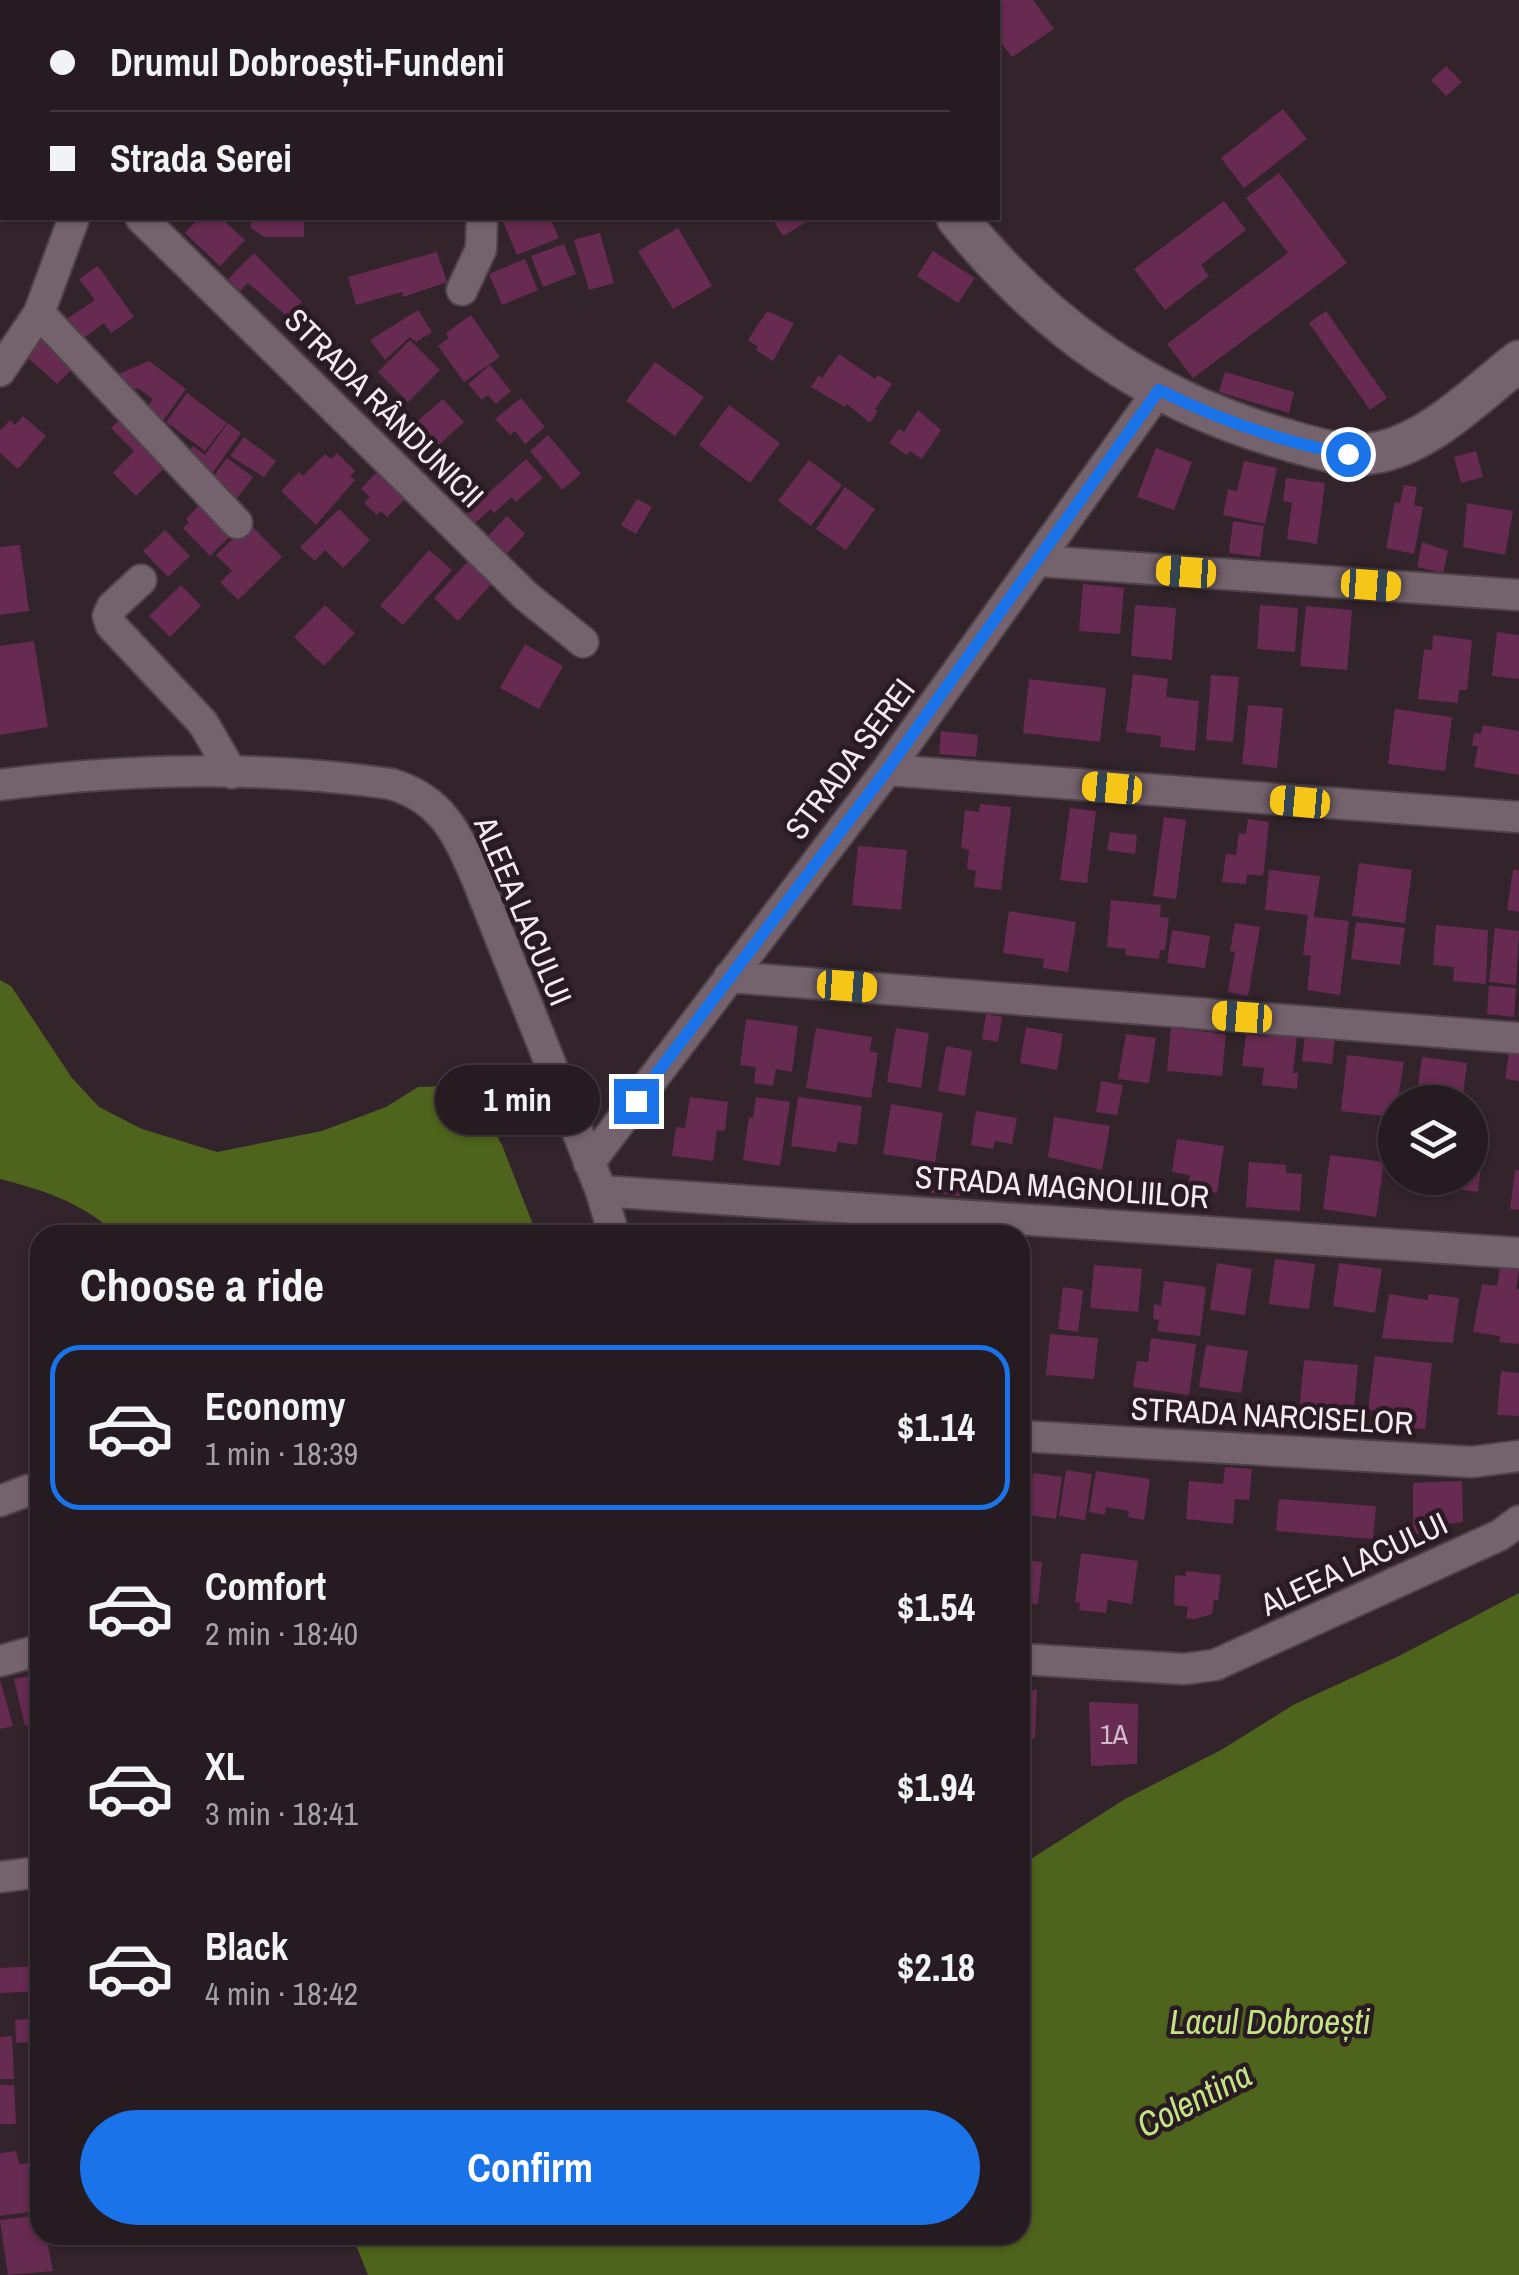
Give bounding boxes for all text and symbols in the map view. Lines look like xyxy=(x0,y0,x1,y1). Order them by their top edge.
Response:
text: Drumul Dobroești-Fundeni xyxy=(110,37,505,88)
text: Strada Serei xyxy=(110,133,292,184)
street label: STRADA RÂNDUNICII xyxy=(275,299,493,517)
route start xyxy=(1326,432,1371,477)
car xyxy=(1155,555,1217,589)
car xyxy=(1340,568,1402,602)
street label: STRADA SEREI xyxy=(775,669,924,848)
car xyxy=(1081,770,1143,806)
car xyxy=(1269,784,1331,820)
street label: ALEEA LACULUI xyxy=(464,809,583,1012)
car xyxy=(816,969,878,1003)
car xyxy=(1211,1000,1273,1034)
callout: 1 min xyxy=(436,1066,601,1136)
text: 1 min xyxy=(483,1078,552,1121)
route end xyxy=(614,1079,659,1124)
map controls xyxy=(1378,1085,1488,1195)
button: layers xyxy=(1378,1085,1488,1195)
street label: STRADA MAGNOLIILOR xyxy=(914,1155,1211,1218)
text: Choose a ride xyxy=(80,1254,324,1315)
text: Economy xyxy=(205,1381,345,1432)
icon: car xyxy=(85,1383,175,1473)
street label: STRADA NARCISELOR xyxy=(1130,1387,1414,1444)
text: $1.14 xyxy=(897,1402,975,1453)
text: 1 min · 18:39 xyxy=(205,1432,358,1475)
street label: ALEEA LACULUI xyxy=(1253,1502,1454,1626)
text: Comfort xyxy=(205,1561,326,1612)
icon: car xyxy=(85,1563,175,1653)
text: $1.54 xyxy=(897,1582,975,1633)
text: 2 min · 18:40 xyxy=(205,1612,358,1655)
house number: 1A xyxy=(1100,1715,1129,1753)
text: XL xyxy=(205,1741,245,1792)
icon: car xyxy=(85,1743,175,1833)
text: $1.94 xyxy=(897,1762,975,1813)
text: 3 min · 18:41 xyxy=(205,1792,358,1835)
text: Black xyxy=(205,1921,288,1972)
icon: car xyxy=(85,1923,175,2013)
text: $2.18 xyxy=(897,1942,975,1993)
text: 4 min · 18:42 xyxy=(205,1972,358,2015)
water label: Lacul Dobroești xyxy=(1169,1998,1371,2045)
water label: Colentina xyxy=(1128,2051,1259,2148)
button: Confirm xyxy=(80,2110,980,2225)

